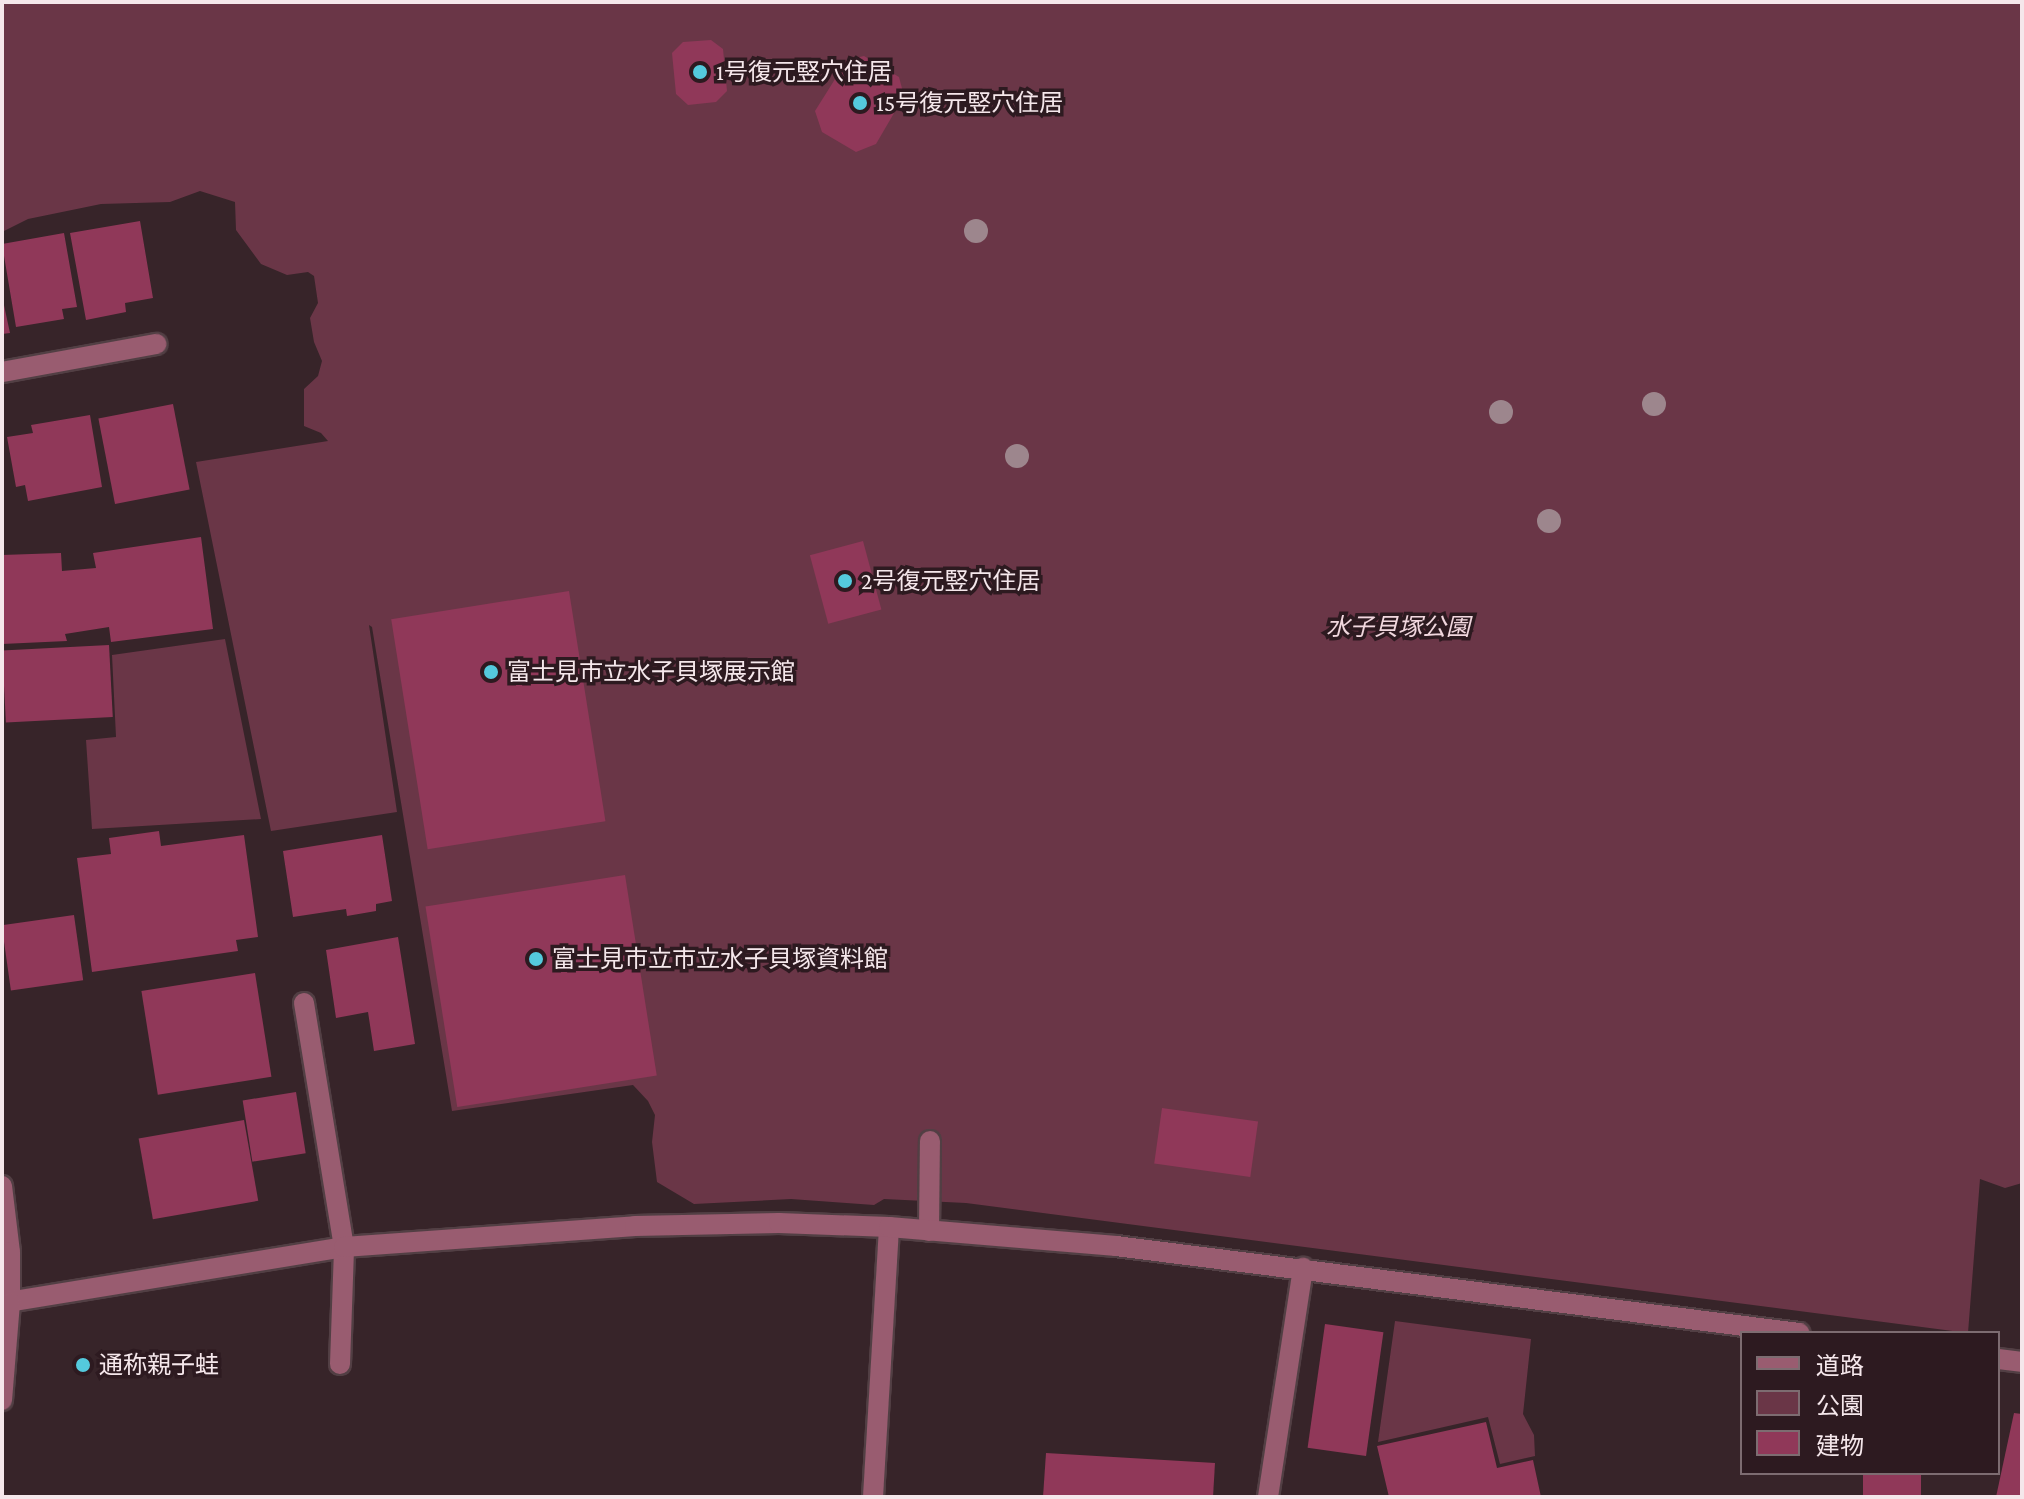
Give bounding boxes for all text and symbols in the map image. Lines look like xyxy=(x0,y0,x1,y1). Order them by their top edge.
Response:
place label: 1号復元竪穴住居 xyxy=(716,58,892,86)
marker: 1号復元竪穴住居 xyxy=(691,63,709,81)
place label: 15号復元竪穴住居 xyxy=(876,89,1063,117)
marker: 15号復元竪穴住居 xyxy=(851,94,869,112)
place label: 2号復元竪穴住居 xyxy=(861,567,1040,595)
marker: 2号復元竪穴住居 xyxy=(836,572,854,590)
park label: 水子貝塚公園 xyxy=(1326,613,1470,641)
place label: 富士見市立水子貝塚展示館 xyxy=(507,658,795,686)
marker: 富士見市立水子貝塚展示館 xyxy=(482,663,500,681)
place label: 富士見市立市立水子貝塚資料館 xyxy=(552,945,888,973)
marker: 富士見市立市立水子貝塚資料館 xyxy=(527,950,545,968)
legend xyxy=(1740,1331,2000,1475)
place label: 通称親子蛙 xyxy=(99,1351,219,1379)
text: 道路 xyxy=(1816,1352,1864,1379)
marker: 通称親子蛙 xyxy=(74,1356,92,1374)
text: 公園 xyxy=(1816,1392,1864,1419)
text: 建物 xyxy=(1816,1432,1864,1459)

